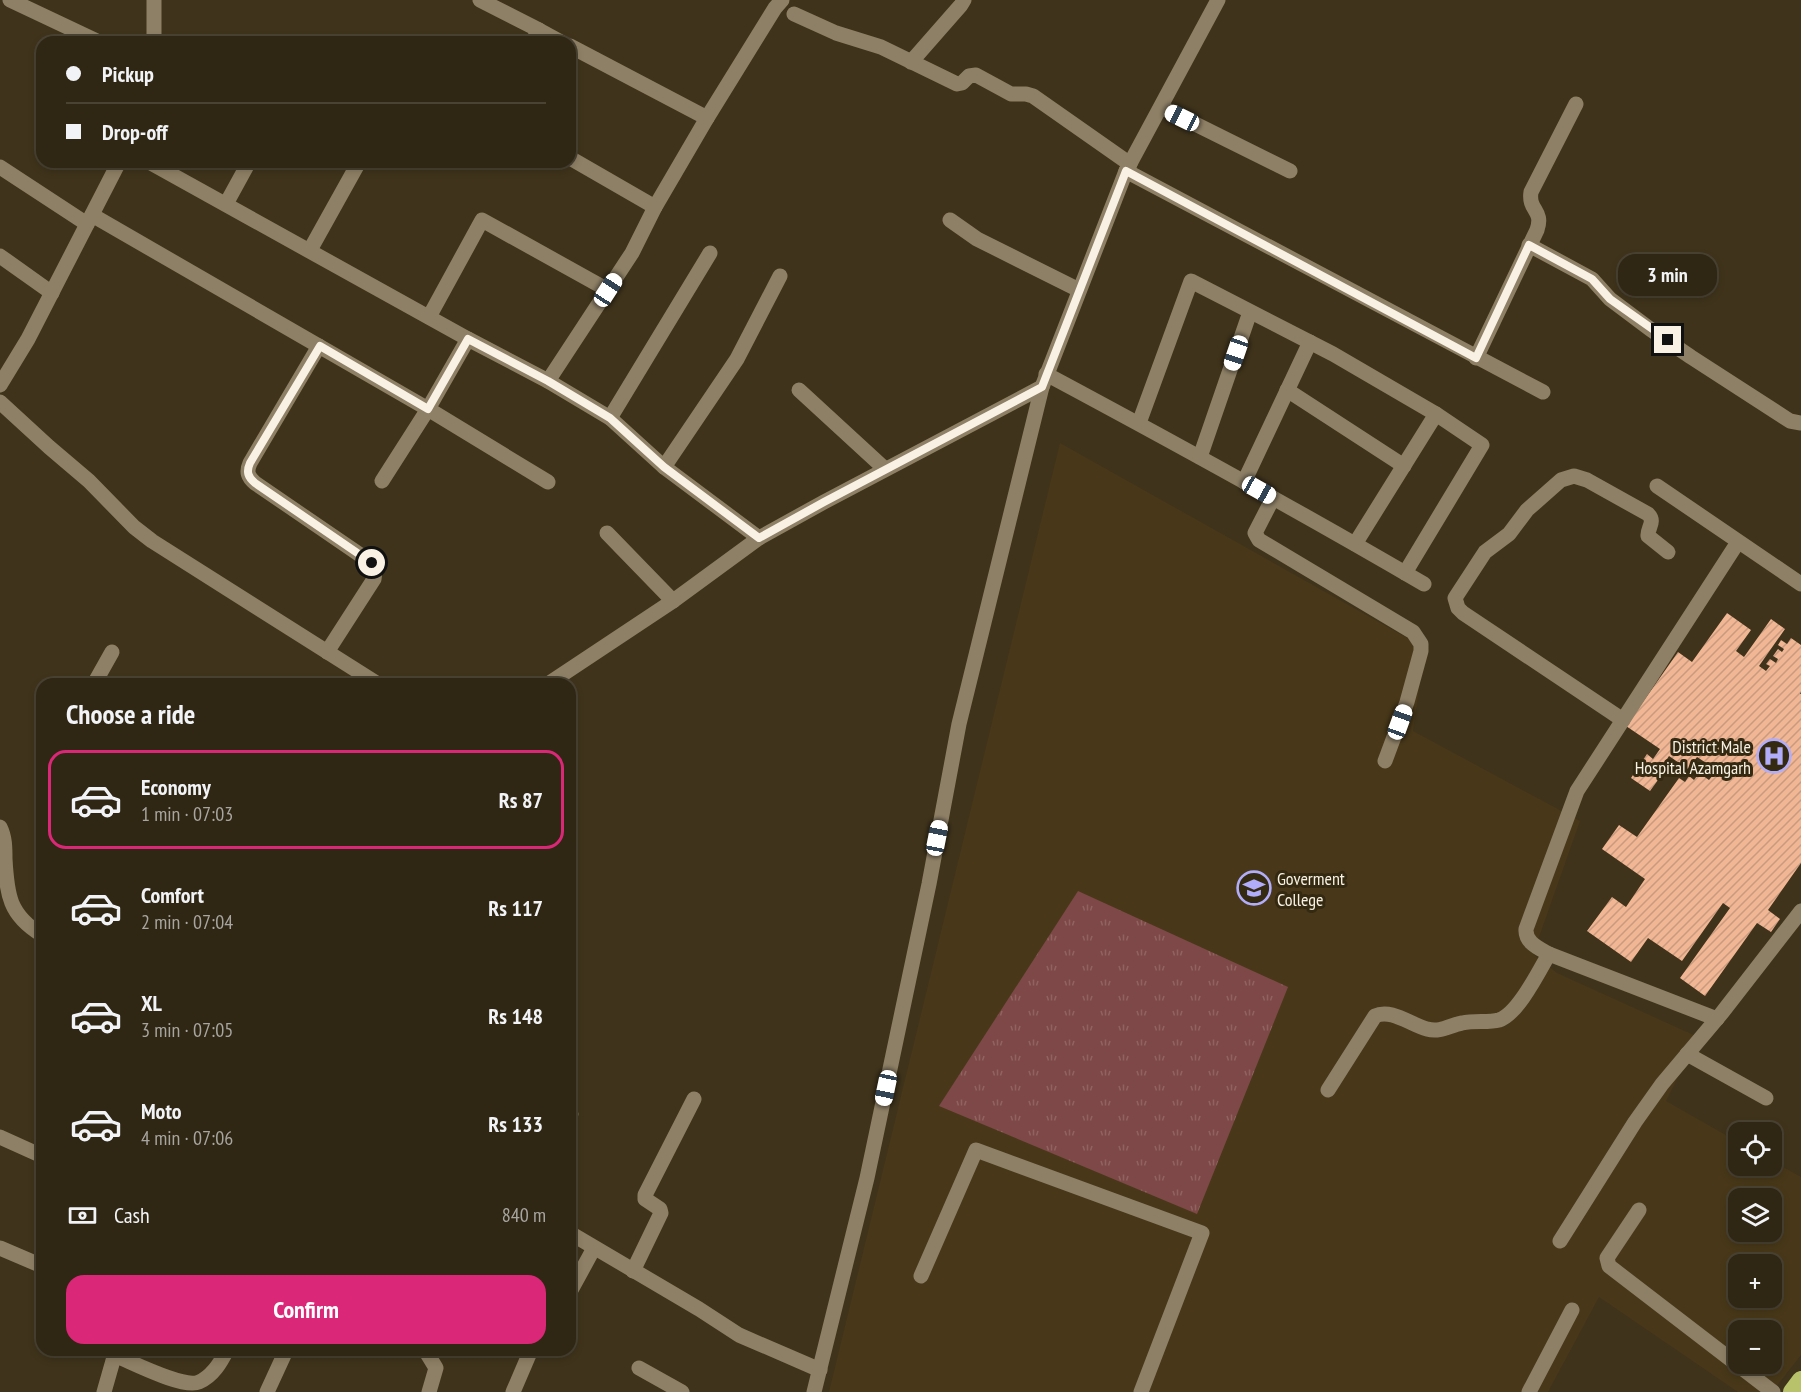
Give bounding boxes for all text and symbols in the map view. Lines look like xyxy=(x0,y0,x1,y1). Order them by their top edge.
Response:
text: Pickup xyxy=(102,60,154,88)
car xyxy=(1162,102,1202,134)
text: Drop-off xyxy=(102,118,168,146)
callout: 3 min xyxy=(1618,253,1718,295)
text: 3 min xyxy=(1647,262,1688,288)
car xyxy=(591,270,625,310)
route end xyxy=(1654,326,1681,353)
car xyxy=(1222,333,1250,373)
car xyxy=(1239,473,1279,507)
route start xyxy=(358,549,385,576)
text: Choose a ride xyxy=(66,697,195,731)
car xyxy=(1385,702,1415,742)
place label: District Male Hospital Azamgarh xyxy=(1635,735,1751,779)
hospital icon: District Male Hospital Azamgarh xyxy=(1756,738,1792,774)
icon: car xyxy=(69,773,123,827)
text: Economy xyxy=(141,773,211,801)
text: Rs 87 xyxy=(499,786,543,814)
text: 1 min · 07:03 xyxy=(141,801,233,827)
car xyxy=(925,819,949,857)
place label: Goverment College xyxy=(1277,867,1345,911)
school or university icon: Goverment College xyxy=(1236,870,1272,906)
icon: car xyxy=(69,881,123,935)
text: Comfort xyxy=(141,881,204,909)
text: Rs 117 xyxy=(488,894,543,922)
text: 2 min · 07:04 xyxy=(141,909,233,935)
icon: car xyxy=(69,989,123,1043)
text: XL xyxy=(141,989,162,1017)
text: Rs 148 xyxy=(488,1002,543,1030)
text: 3 min · 07:05 xyxy=(141,1017,233,1043)
car xyxy=(873,1069,899,1107)
icon: car xyxy=(69,1097,123,1151)
text: Moto xyxy=(141,1097,182,1125)
text: Rs 133 xyxy=(488,1110,543,1138)
map controls xyxy=(1728,1122,1782,1374)
button: locate xyxy=(1728,1122,1782,1176)
text: 4 min · 07:06 xyxy=(141,1125,233,1151)
button: layers xyxy=(1728,1188,1782,1242)
icon: cash xyxy=(66,1199,99,1232)
text: Cash xyxy=(114,1201,150,1229)
text: 840 m xyxy=(502,1202,546,1228)
button: + xyxy=(1728,1254,1782,1308)
button: Confirm xyxy=(66,1275,546,1344)
button: − xyxy=(1728,1320,1782,1374)

